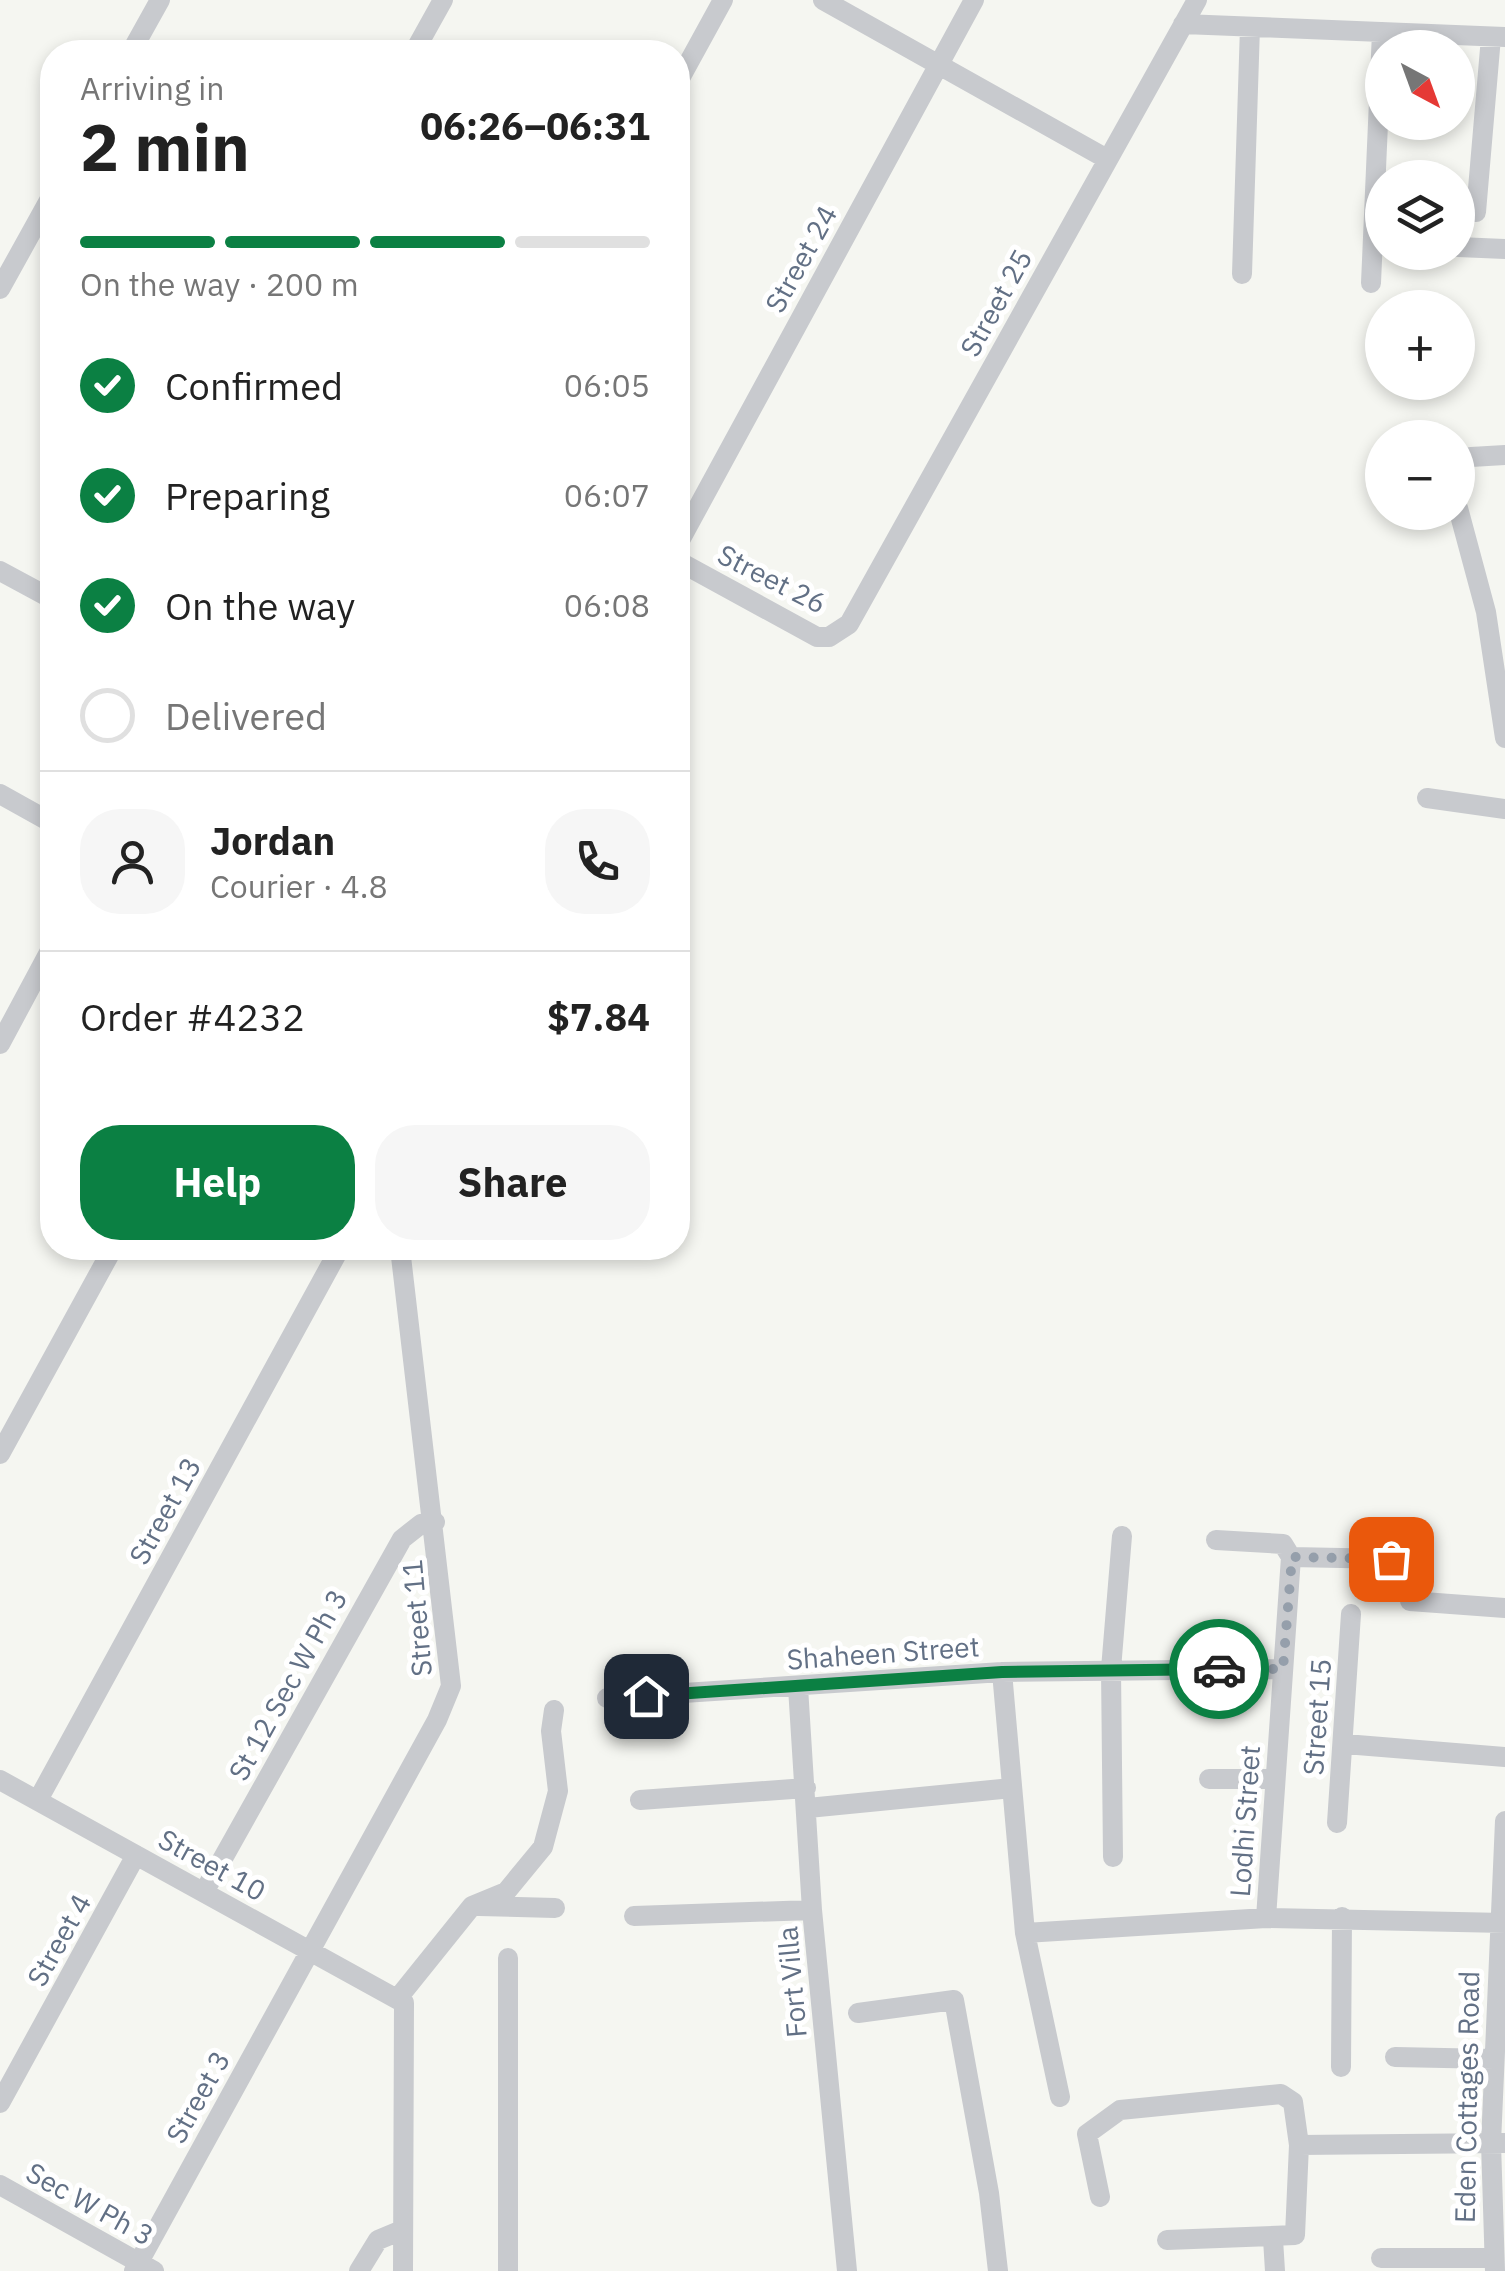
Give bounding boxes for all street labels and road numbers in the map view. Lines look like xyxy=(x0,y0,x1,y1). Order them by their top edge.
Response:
street label: Street 24 xyxy=(756,199,845,319)
street label: Street 25 xyxy=(951,243,1040,363)
street label: Street 26 xyxy=(712,536,833,622)
street label: Street 13 xyxy=(120,1451,209,1571)
street label: Street 11 xyxy=(393,1558,440,1678)
street label: St 12 Sec W Ph 3 xyxy=(220,1583,355,1787)
street label: Shaheen Street xyxy=(785,1627,981,1678)
street label: Street 15 xyxy=(1294,1657,1339,1777)
street label: Lodhi Street xyxy=(1221,1744,1268,1898)
street label: Street 10 xyxy=(152,1820,272,1909)
street label: Street 4 xyxy=(18,1887,99,1993)
street label: Fort Villa xyxy=(768,1925,815,2039)
street label: Eden Cottages Road xyxy=(1446,1971,1487,2223)
street label: Street 3 xyxy=(157,2044,238,2150)
street label: Sec W Ph 3 xyxy=(20,2153,161,2254)

